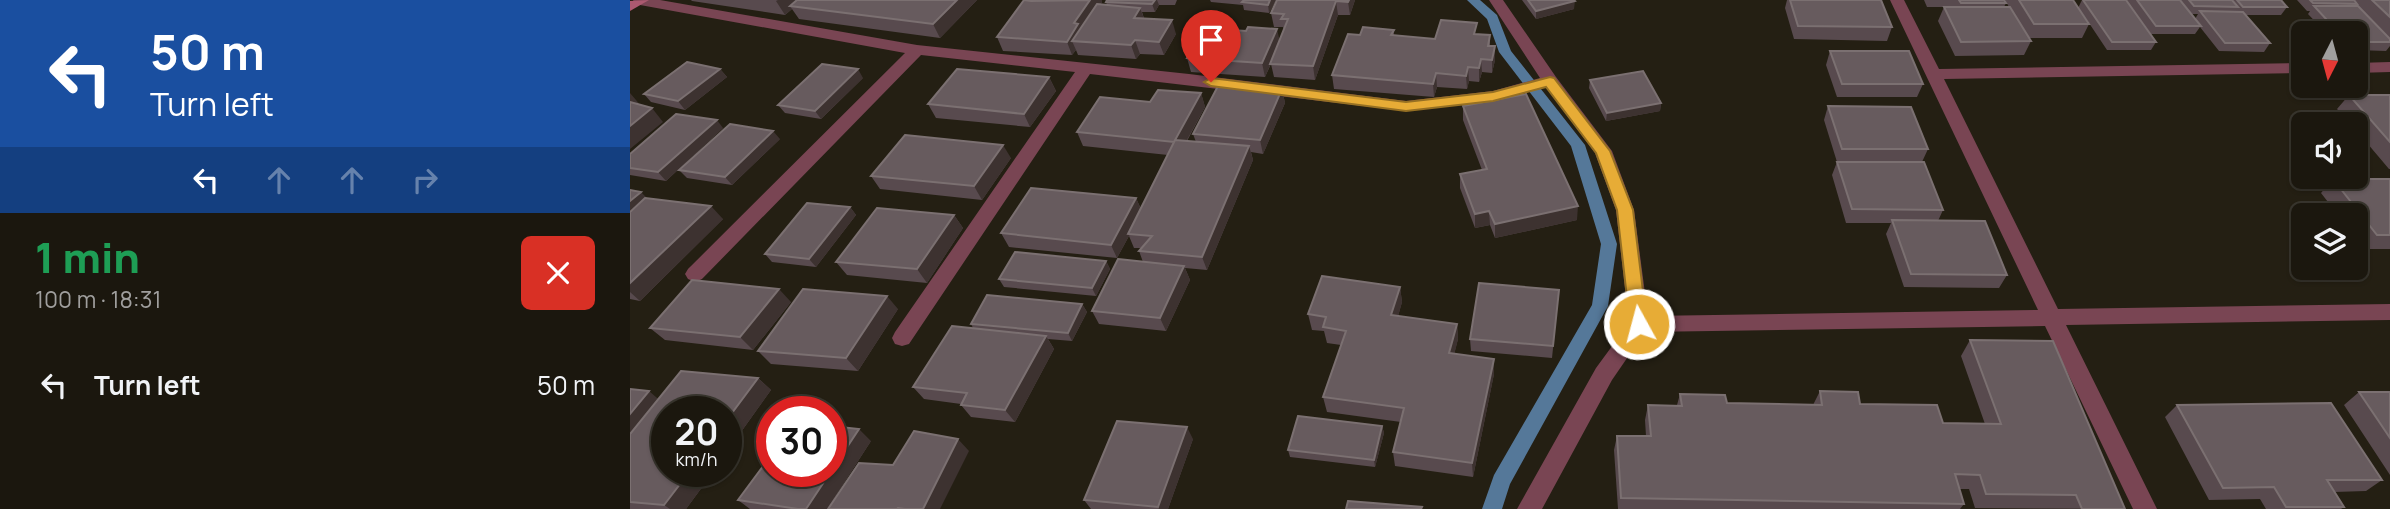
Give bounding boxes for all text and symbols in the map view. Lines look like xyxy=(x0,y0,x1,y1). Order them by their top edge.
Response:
pin xyxy=(1181,10,1241,82)
text: 50 m xyxy=(150,18,265,85)
icon: arrive xyxy=(1192,21,1230,59)
north arrow xyxy=(2291,21,2368,98)
map controls xyxy=(2291,21,2368,280)
icon: left xyxy=(35,28,126,119)
text: Turn left xyxy=(150,82,274,126)
button: sound xyxy=(2291,112,2368,189)
icon: left xyxy=(187,161,225,199)
icon: ahead xyxy=(260,161,298,199)
icon: ahead xyxy=(333,161,371,199)
icon: right xyxy=(406,161,444,199)
button: layers xyxy=(2291,203,2368,280)
text: 1 min xyxy=(35,228,140,286)
button: close xyxy=(521,236,595,310)
text: 100 m · 18:31 xyxy=(35,283,161,315)
position arrow xyxy=(1602,287,1676,361)
icon: left xyxy=(35,366,73,404)
text: Turn left xyxy=(94,367,201,403)
text: 50 m xyxy=(537,367,595,403)
speed limit sign: 30 xyxy=(756,396,847,487)
text: 20 xyxy=(675,408,718,456)
text: km/h xyxy=(676,447,717,471)

